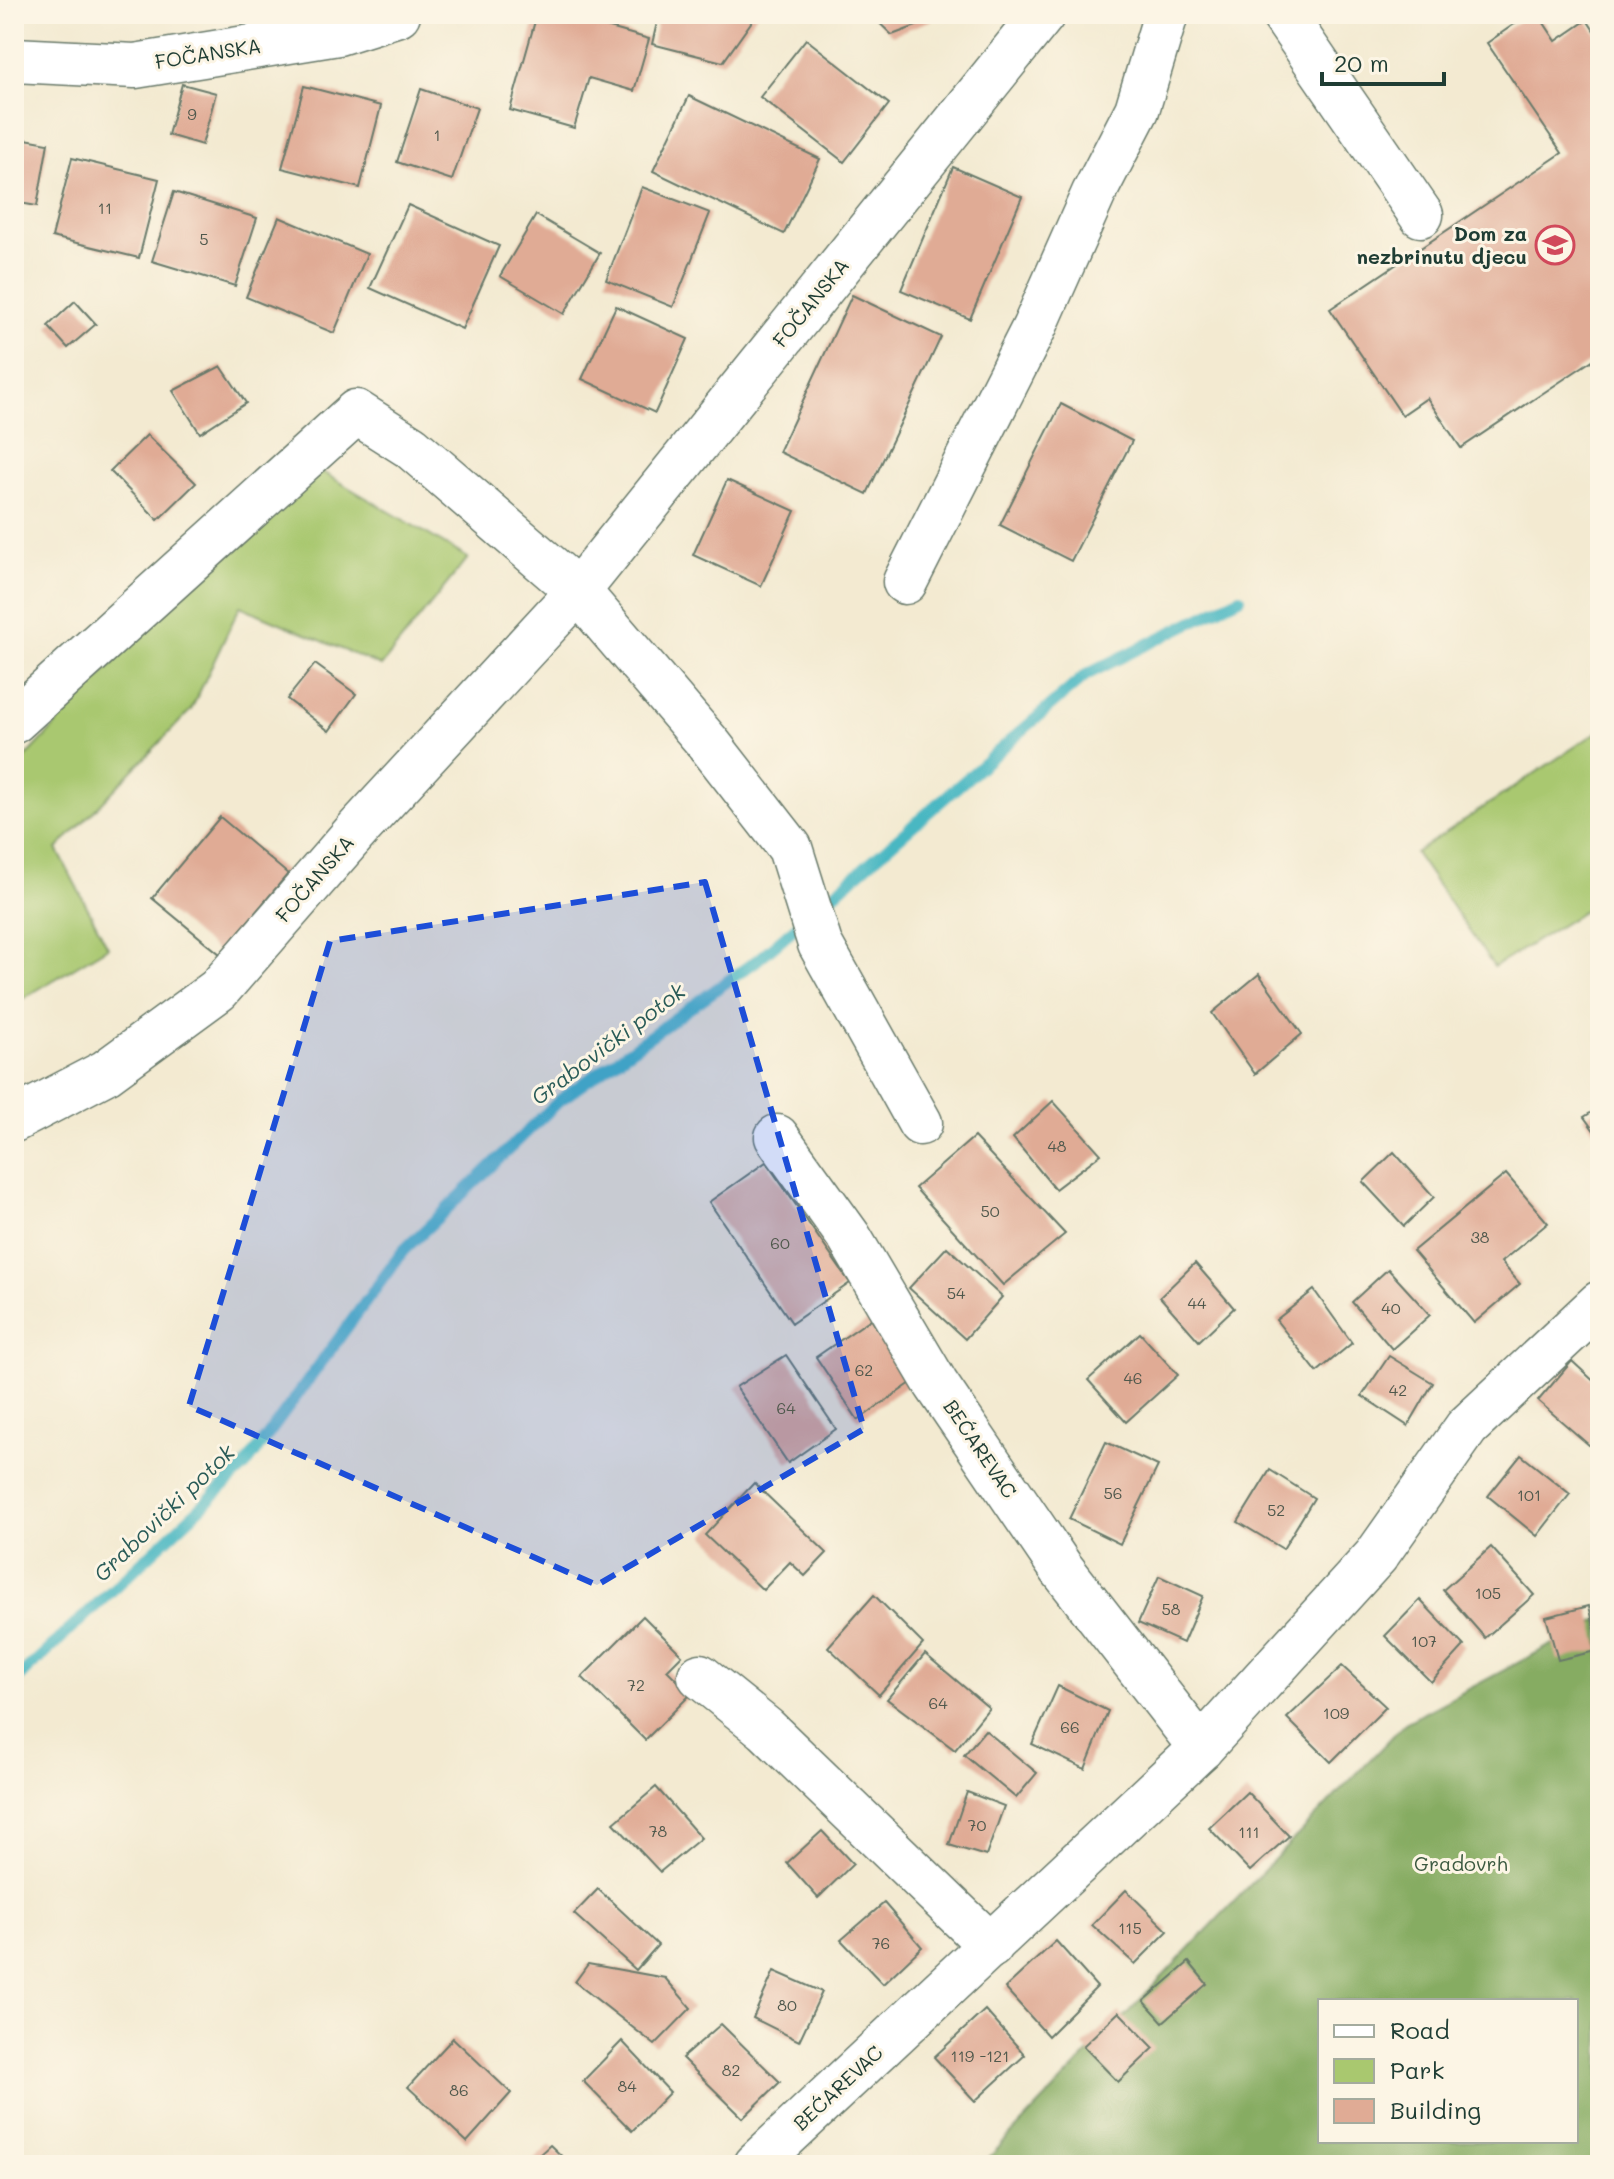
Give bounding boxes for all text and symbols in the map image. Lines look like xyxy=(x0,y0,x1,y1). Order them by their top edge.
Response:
street label: FOČANSKA xyxy=(153,32,263,74)
scale bar xyxy=(1322,36,1444,86)
text: 20 m xyxy=(1334,47,1389,78)
house number: 9 xyxy=(187,103,197,124)
house number: 1 xyxy=(433,124,441,145)
house number: 11 xyxy=(98,197,112,218)
place label: Dom za nezbrinutu djecu xyxy=(1356,220,1527,269)
school or university icon: Dom za nezbrinutu djecu xyxy=(1534,224,1576,266)
house number: 5 xyxy=(199,228,209,249)
street label: FOČANSKA xyxy=(766,253,854,352)
street label: FOČANSKA xyxy=(269,829,359,927)
water label: Grabovički potok xyxy=(525,975,692,1111)
house number: 48 xyxy=(1047,1135,1067,1156)
house number: 50 xyxy=(980,1200,1000,1221)
house number: 38 xyxy=(1470,1226,1490,1247)
house number: 60 xyxy=(770,1232,790,1253)
house number: 54 xyxy=(947,1282,966,1303)
house number: 44 xyxy=(1188,1292,1207,1313)
house number: 40 xyxy=(1381,1297,1401,1318)
house number: 62 xyxy=(855,1359,873,1380)
house number: 46 xyxy=(1123,1367,1143,1388)
house number: 42 xyxy=(1389,1379,1407,1400)
street label: BEĆAREVAC xyxy=(938,1394,1023,1503)
house number: 64 xyxy=(776,1397,796,1418)
water label: Grabovički potok xyxy=(87,1437,242,1588)
house number: 56 xyxy=(1104,1482,1123,1503)
house number: 101 xyxy=(1517,1484,1541,1505)
house number: 52 xyxy=(1267,1499,1285,1520)
house number: 105 xyxy=(1475,1582,1501,1603)
house number: 58 xyxy=(1161,1598,1181,1619)
house number: 107 xyxy=(1411,1630,1437,1651)
house number: 72 xyxy=(627,1674,645,1695)
house number: 64 xyxy=(928,1692,948,1713)
house number: 109 xyxy=(1323,1702,1349,1723)
house number: 66 xyxy=(1060,1716,1080,1737)
house number: 70 xyxy=(968,1814,987,1835)
house number: 78 xyxy=(649,1820,668,1841)
house number: 111 xyxy=(1238,1821,1260,1842)
park label: Gradovrh xyxy=(1414,1850,1508,1876)
house number: 115 xyxy=(1118,1917,1142,1938)
house number: 76 xyxy=(872,1932,890,1953)
house number: 80 xyxy=(777,1994,797,2015)
legend xyxy=(1318,1999,1578,2143)
text: Road xyxy=(1390,2014,1450,2045)
street label: BEĆAREVAC xyxy=(787,2039,888,2135)
house number: 119 -121 xyxy=(951,2045,1009,2066)
text: Park xyxy=(1390,2054,1444,2085)
house number: 82 xyxy=(722,2059,740,2080)
house number: 84 xyxy=(617,2075,637,2096)
house number: 86 xyxy=(449,2079,469,2100)
text: Building xyxy=(1390,2094,1481,2125)

